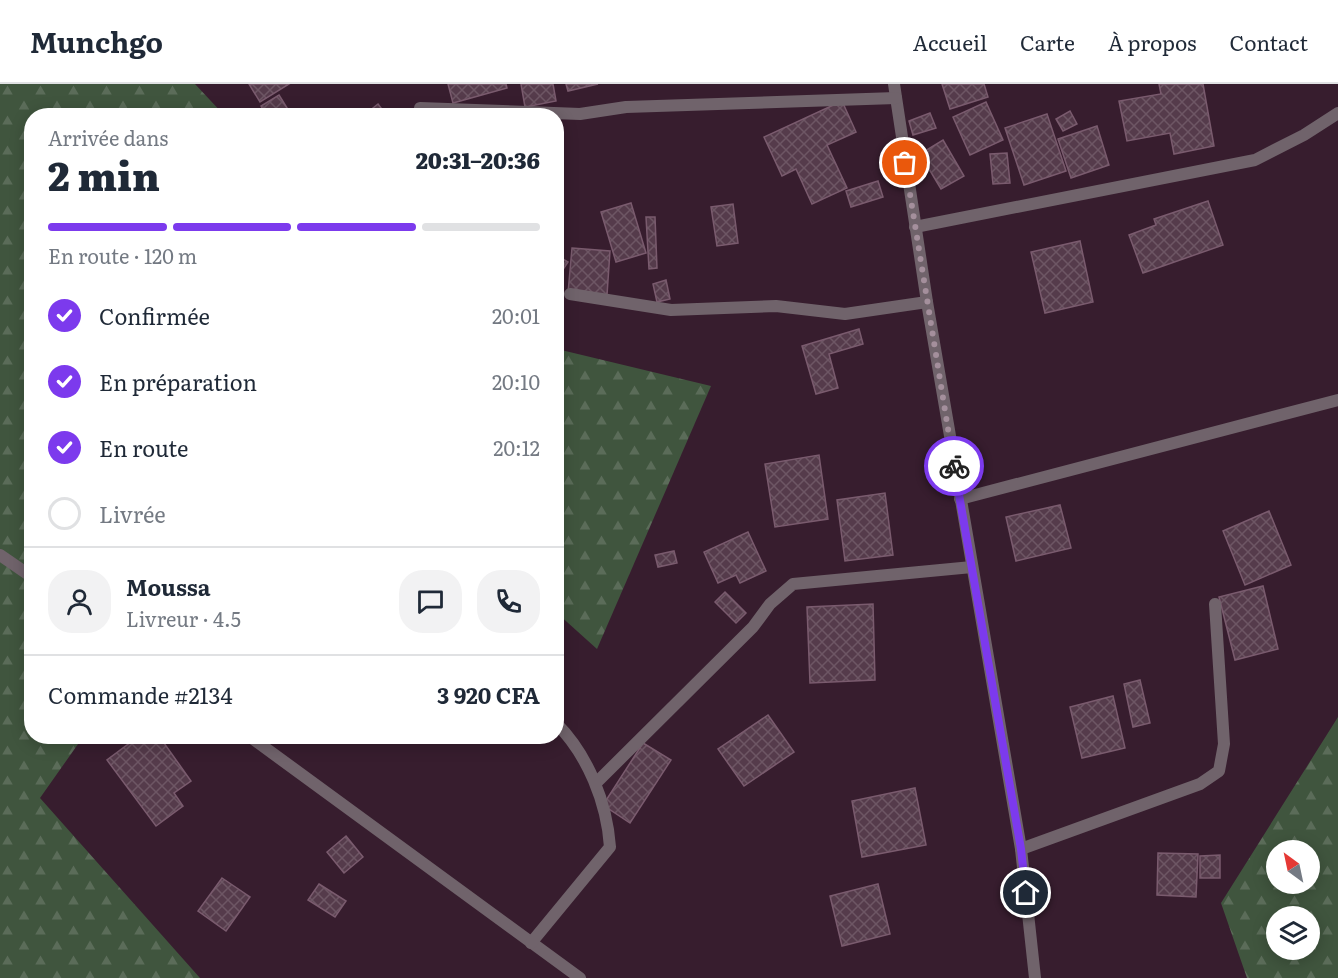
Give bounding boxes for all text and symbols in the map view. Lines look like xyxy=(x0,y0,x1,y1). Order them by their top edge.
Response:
text: Munchgo xyxy=(30,20,163,62)
text: Accueil xyxy=(913,26,987,57)
text: Carte xyxy=(1020,26,1075,57)
text: À propos xyxy=(1108,26,1197,57)
text: Contact xyxy=(1230,26,1308,57)
text: Arrivée dans xyxy=(48,122,168,152)
pin xyxy=(879,137,930,188)
text: 20:31–20:36 xyxy=(416,143,540,176)
text: 2 min xyxy=(48,145,160,203)
icon: bag xyxy=(888,146,921,179)
text: En route · 120 m xyxy=(48,240,197,270)
icon: check xyxy=(48,299,81,332)
text: Confirmée xyxy=(99,299,210,332)
text: 20:01 xyxy=(492,300,540,330)
icon: check xyxy=(48,365,81,398)
text: En préparation xyxy=(99,365,257,398)
text: 20:10 xyxy=(492,366,540,396)
icon: check xyxy=(48,431,81,464)
text: En route xyxy=(99,431,188,464)
text: 20:12 xyxy=(493,432,540,462)
courier xyxy=(924,436,984,496)
icon: bike xyxy=(938,450,971,483)
text: Livrée xyxy=(99,497,166,530)
button: person xyxy=(48,570,111,633)
text: Moussa xyxy=(126,570,211,603)
button: chat xyxy=(399,570,462,633)
button: phone xyxy=(477,570,540,633)
text: Livreur · 4.5 xyxy=(126,603,241,633)
text: Commande #2134 xyxy=(48,678,233,711)
text: 3 920 CFA xyxy=(437,678,540,711)
north arrow xyxy=(1266,840,1320,894)
map controls xyxy=(1266,840,1320,960)
pin xyxy=(1000,867,1051,918)
icon: home xyxy=(1009,876,1042,909)
button: layers xyxy=(1266,906,1320,960)

